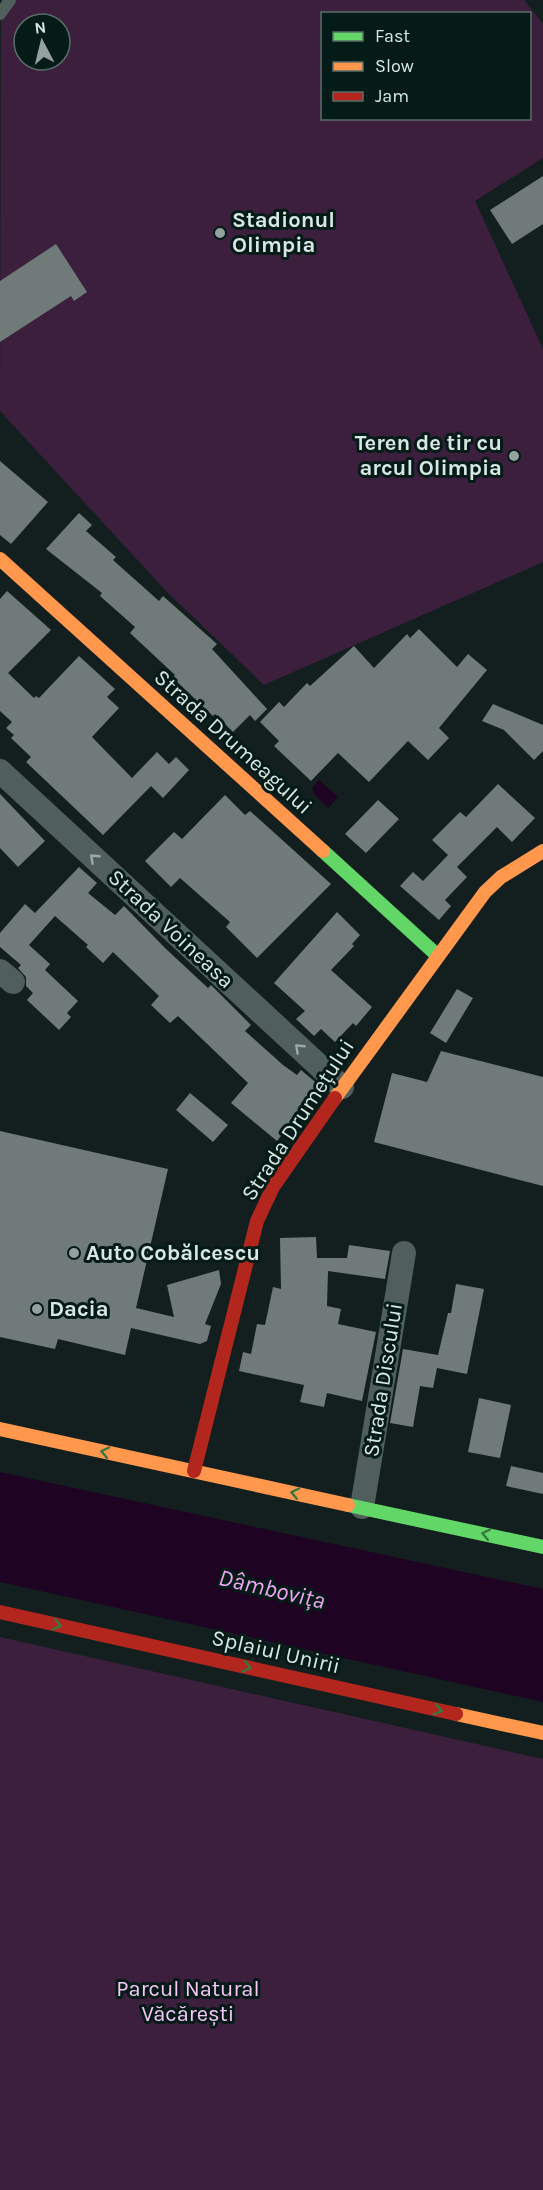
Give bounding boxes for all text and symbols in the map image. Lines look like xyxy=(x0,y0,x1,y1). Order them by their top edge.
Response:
north arrow xyxy=(12,12,72,72)
legend xyxy=(321,12,531,120)
text: N xyxy=(33,17,47,38)
text: Fast xyxy=(375,25,410,47)
text: Slow xyxy=(375,55,414,77)
text: Jam xyxy=(375,85,409,107)
place label: Stadionul Olimpia xyxy=(232,207,335,258)
marker: Stadionul Olimpia xyxy=(213,226,227,240)
place label: Teren de tir cu arcul Olimpia xyxy=(355,430,502,481)
marker: Teren de tir cu arcul Olimpia xyxy=(507,449,521,463)
street label: Strada Drumeagului xyxy=(149,664,317,820)
one-way arrow xyxy=(91,854,101,865)
street label: Strada Voineasa xyxy=(103,864,239,994)
street label: Strada Drumețului xyxy=(236,1034,360,1206)
one-way arrow xyxy=(295,1044,306,1055)
place label: Auto Cobălcescu xyxy=(86,1240,260,1266)
marker: Auto Cobălcescu xyxy=(67,1246,81,1260)
place label: Dacia xyxy=(49,1296,109,1322)
street label: Strada Discului xyxy=(358,1301,408,1459)
marker: Dacia xyxy=(30,1302,44,1316)
one-way arrow xyxy=(100,1446,110,1459)
one-way arrow xyxy=(291,1487,301,1500)
one-way arrow xyxy=(481,1529,491,1542)
water label: Dâmbovița xyxy=(216,1563,328,1615)
one-way arrow xyxy=(52,1617,62,1630)
street label: Splaiul Unirii xyxy=(209,1625,343,1679)
one-way arrow xyxy=(242,1660,252,1673)
one-way arrow xyxy=(433,1702,443,1715)
park label: Parcul Natural Văcărești xyxy=(116,1976,260,2027)

